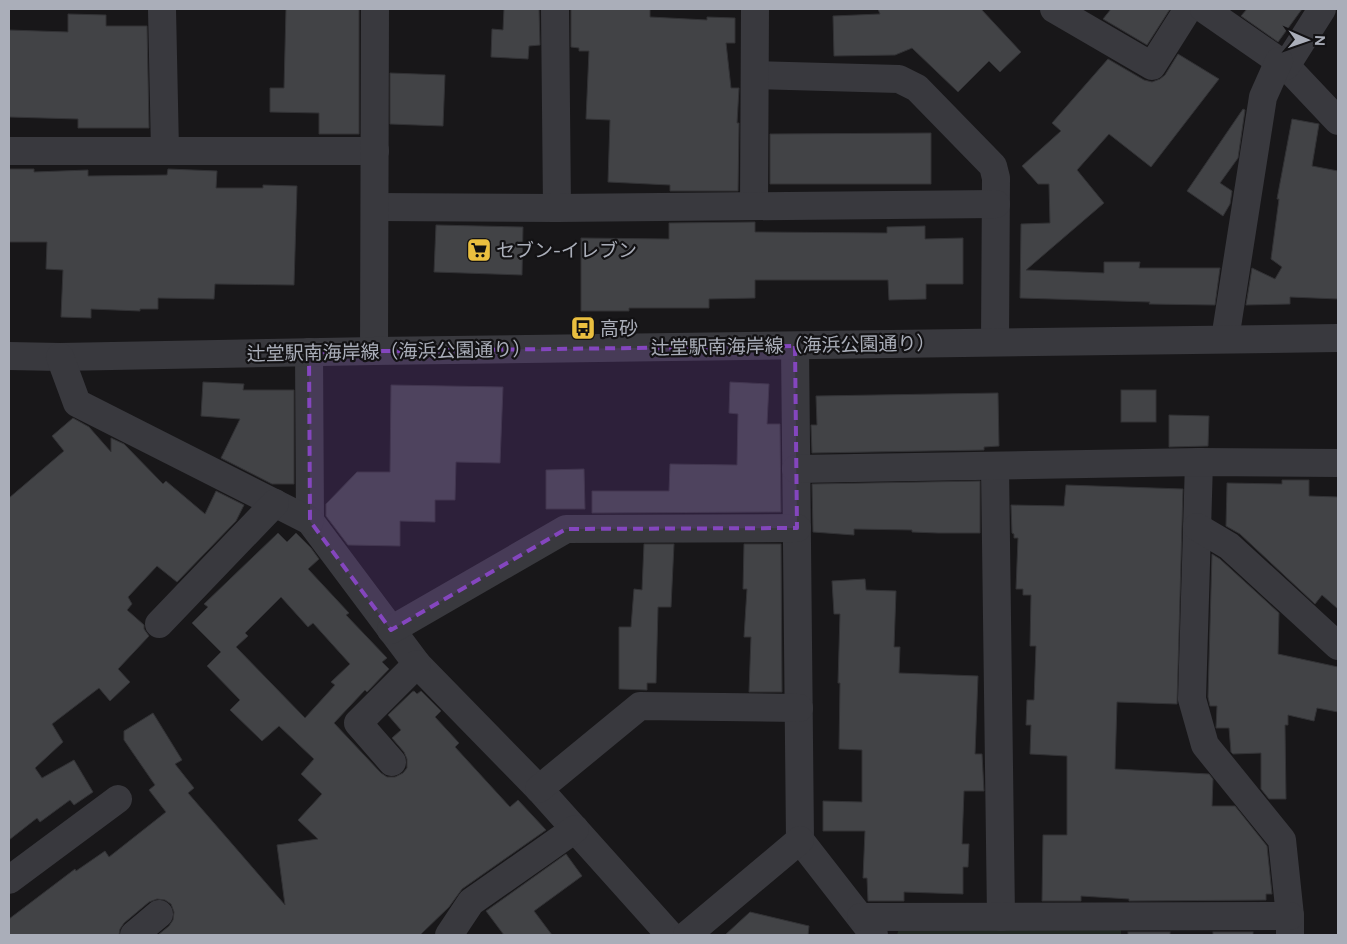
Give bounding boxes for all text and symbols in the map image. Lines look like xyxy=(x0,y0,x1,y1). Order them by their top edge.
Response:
north arrow xyxy=(1282,15,1332,65)
text: N xyxy=(1311,35,1328,46)
supermarket icon: セブン-イレブン xyxy=(466,237,492,263)
place label: セブン-イレブン xyxy=(496,239,637,262)
bus stop icon: 高砂 xyxy=(570,315,596,341)
place label: 高砂 xyxy=(600,317,638,340)
street label: 辻堂駅南海岸線（海浜公園通り） xyxy=(650,332,936,359)
street label: 辻堂駅南海岸線（海浜公園通り） xyxy=(246,338,532,365)

